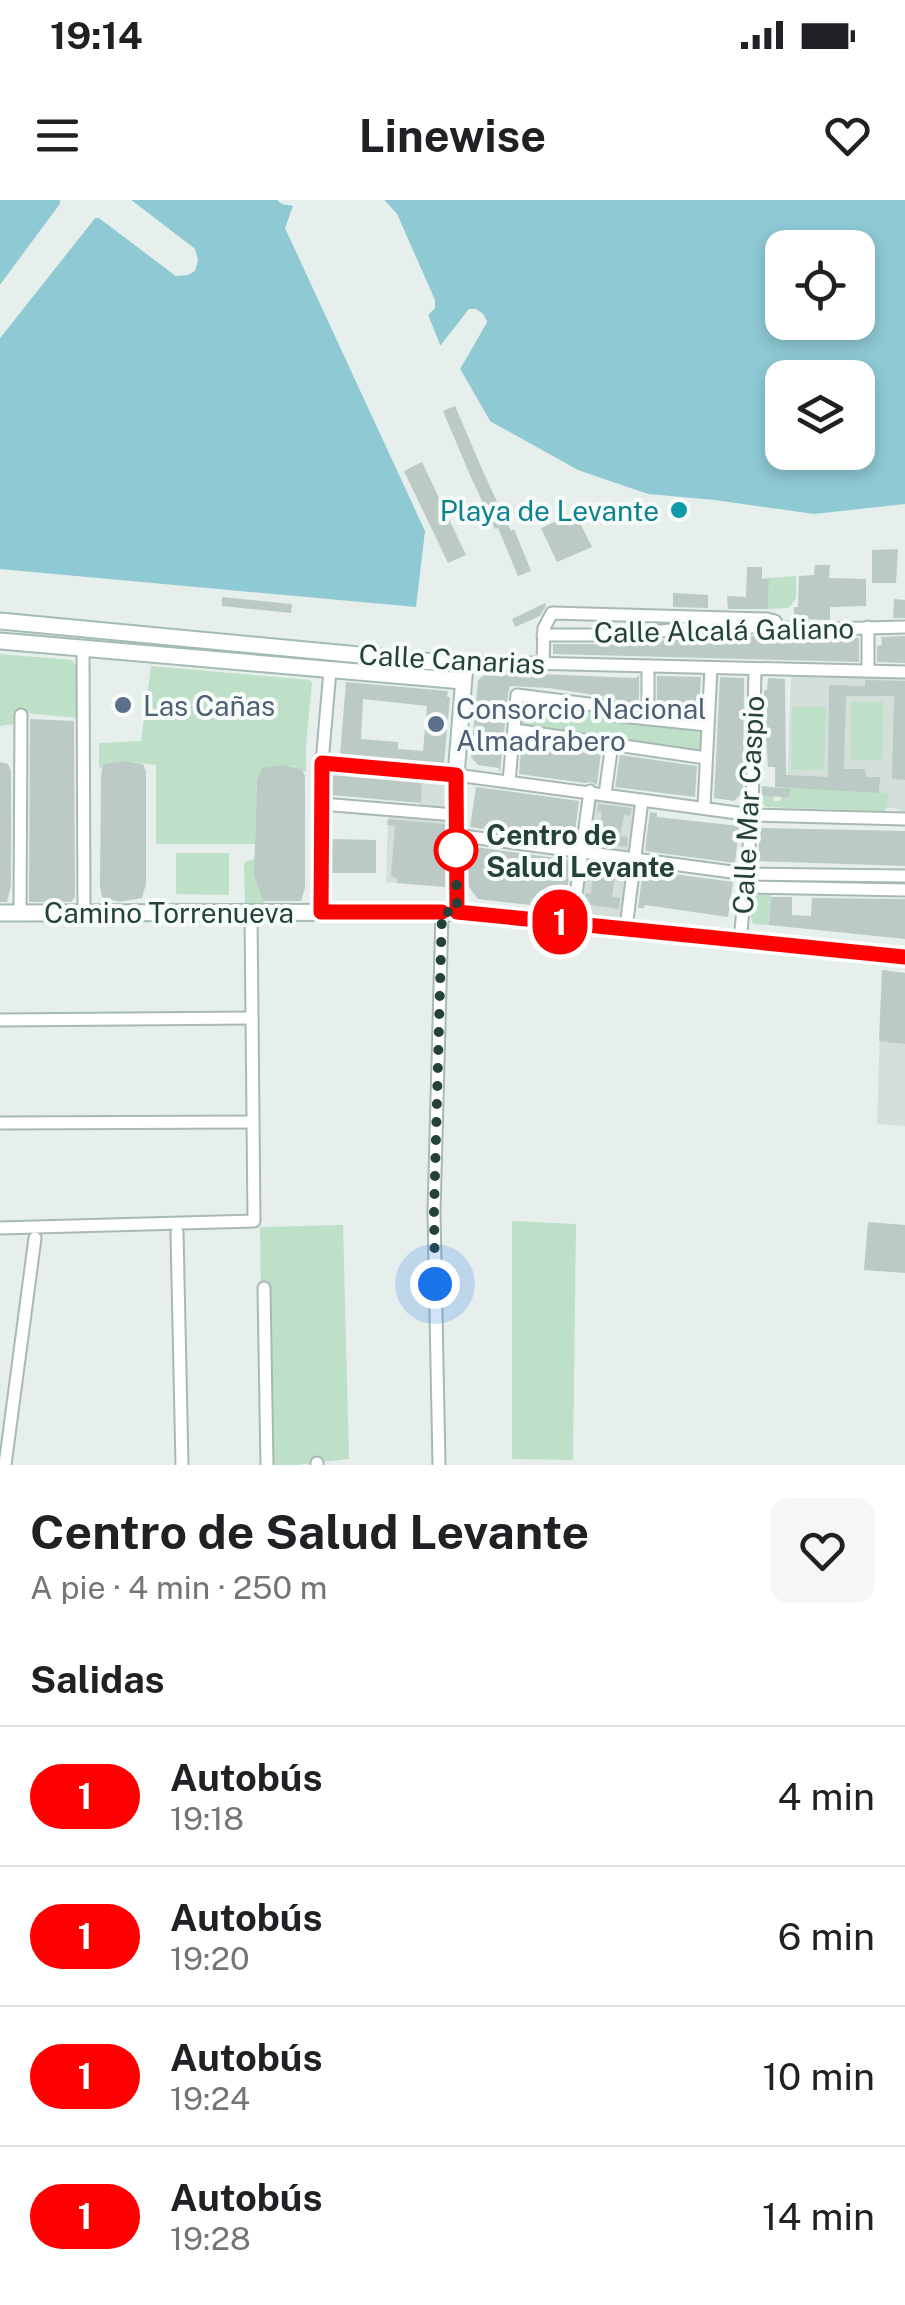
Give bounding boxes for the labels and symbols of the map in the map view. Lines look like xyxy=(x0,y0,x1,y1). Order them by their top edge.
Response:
place label: Playa de Levante xyxy=(440,494,659,527)
marker: Playa de Levante xyxy=(668,499,690,521)
street label: Calle Alcalá Galiano xyxy=(593,611,855,649)
street label: Calle Canarias xyxy=(358,638,546,680)
place label: Las Cañas xyxy=(143,689,275,722)
place label: Consorcio Nacional Almadrabero xyxy=(456,692,707,757)
marker: Las Cañas xyxy=(112,694,134,716)
street label: Calle Mar Caspio xyxy=(726,695,770,915)
marker: Consorcio Nacional Almadrabero xyxy=(425,713,447,735)
place label: Centro de Salud Levante xyxy=(486,818,675,883)
marker: Centro de Salud Levante xyxy=(435,829,477,871)
line badge: 1 xyxy=(528,890,592,954)
street label: Camino Torrenueva xyxy=(44,896,294,929)
your location xyxy=(410,1259,460,1309)

